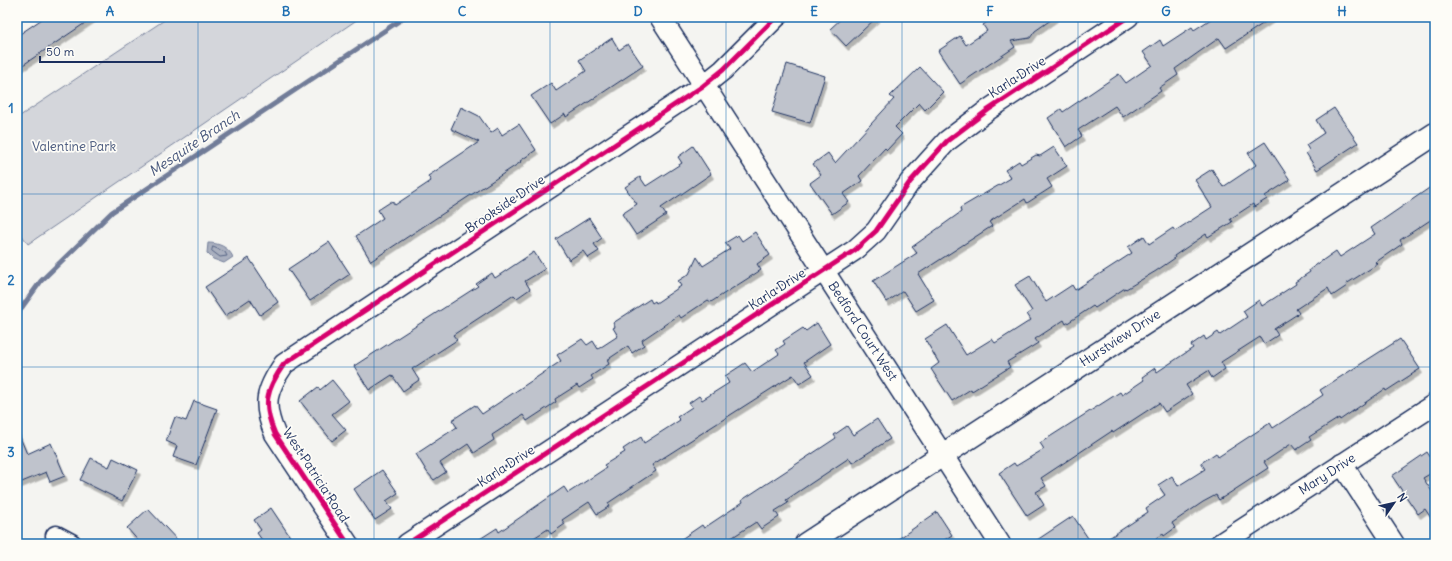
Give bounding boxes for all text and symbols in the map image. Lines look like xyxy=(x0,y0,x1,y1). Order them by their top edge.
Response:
text: A xyxy=(106,3,115,20)
text: B xyxy=(282,3,291,20)
text: C xyxy=(458,3,467,20)
text: D xyxy=(633,3,643,20)
text: E xyxy=(810,3,818,20)
text: F xyxy=(986,3,994,20)
text: G xyxy=(1161,3,1171,20)
text: H xyxy=(1337,3,1347,20)
scale bar xyxy=(40,38,164,64)
text: 50 m xyxy=(46,44,75,59)
street label: Karla Drive xyxy=(985,52,1049,102)
text: 1 xyxy=(8,100,14,117)
water label: Mesquite Branch xyxy=(145,105,244,180)
park label: Valentine Park xyxy=(32,138,116,155)
street label: Brookside Drive xyxy=(462,171,548,237)
street label: Karla Drive xyxy=(745,264,809,314)
text: 2 xyxy=(7,272,15,289)
street label: Bedford Court West xyxy=(824,278,902,384)
street label: Hurstview Drive xyxy=(1076,306,1164,370)
street label: West Patricia Road xyxy=(279,424,353,526)
street label: Karla Drive xyxy=(474,441,538,491)
text: 3 xyxy=(7,444,15,461)
street label: Mary Drive xyxy=(1295,449,1359,499)
north arrow xyxy=(1374,483,1414,523)
text: N xyxy=(1394,490,1410,504)

